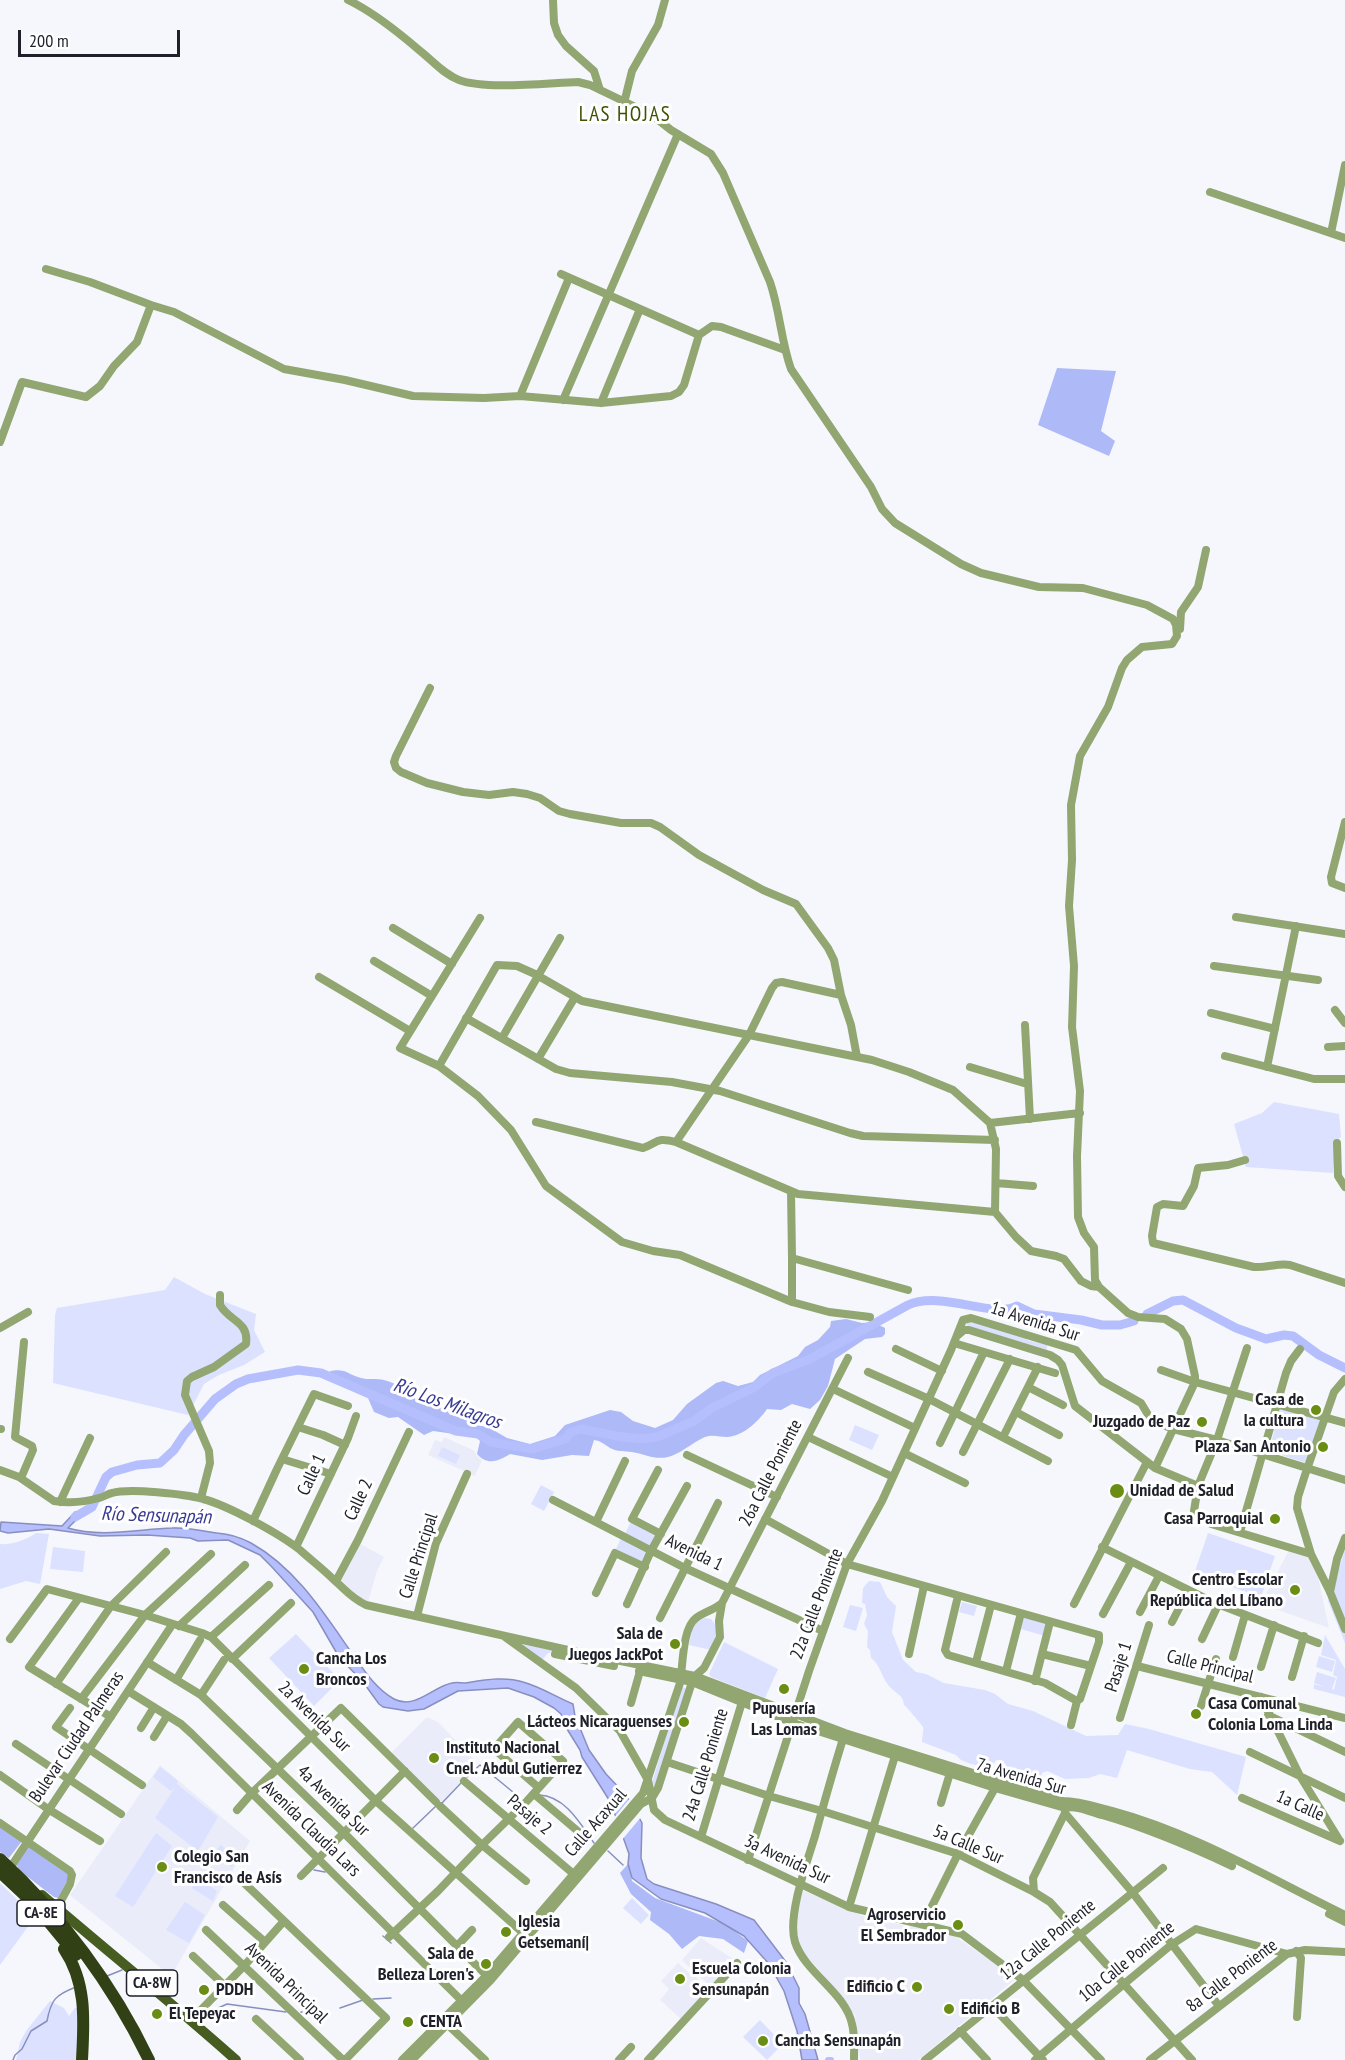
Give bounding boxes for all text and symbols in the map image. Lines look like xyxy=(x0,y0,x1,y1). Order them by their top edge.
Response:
scale bar xyxy=(21,18,183,56)
text: 200 m xyxy=(29,29,69,52)
district label: LAS HOJAS xyxy=(579,102,671,128)
street label: 1a Avenida Sur xyxy=(988,1297,1082,1347)
water label: Río Los Milagros xyxy=(390,1373,504,1435)
place label: Casa de la cultura xyxy=(1244,1389,1304,1432)
marker: Casa de la cultura xyxy=(1309,1403,1323,1417)
place label: Juzgado de Paz xyxy=(1093,1411,1190,1433)
marker: Juzgado de Paz xyxy=(1195,1415,1209,1429)
street label: 26a Calle Poniente xyxy=(735,1416,807,1530)
place label: Plaza San Antonio xyxy=(1195,1436,1311,1458)
marker: Plaza San Antonio xyxy=(1316,1440,1330,1454)
street label: Calle 1 xyxy=(293,1451,331,1499)
street label: Calle 2 xyxy=(340,1476,378,1524)
place label: Unidad de Salud xyxy=(1130,1480,1234,1502)
marker: Unidad de Salud xyxy=(1108,1482,1126,1500)
water label: Río Sensunapán xyxy=(101,1502,211,1530)
place label: Casa Parroquial xyxy=(1164,1508,1263,1530)
street label: Calle Principal xyxy=(395,1510,443,1602)
marker: Casa Parroquial xyxy=(1268,1512,1282,1526)
street label: Avenida 1 xyxy=(662,1530,726,1576)
street label: 22a Calle Poniente xyxy=(786,1546,848,1662)
place label: Centro Escolar República del Líbano xyxy=(1150,1569,1283,1612)
marker: Centro Escolar República del Líbano xyxy=(1288,1583,1302,1597)
place label: Sala de Juegos JackPot xyxy=(568,1623,663,1666)
marker: Sala de Juegos JackPot xyxy=(668,1637,682,1651)
street label: Pasaje 1 xyxy=(1101,1639,1137,1695)
street label: Calle Principal xyxy=(1164,1646,1256,1688)
place label: Cancha Los Broncos xyxy=(316,1648,387,1690)
marker: Cancha Los Broncos xyxy=(297,1662,311,1676)
street label: Bulevar Ciudad Palmeras xyxy=(25,1667,129,1807)
street label: 2a Avenida Sur xyxy=(273,1677,355,1757)
marker: Pupusería Las Lomas xyxy=(777,1682,791,1696)
place label: Casa Comunal Colonia Loma Linda xyxy=(1208,1693,1333,1736)
place label: Pupusería Las Lomas xyxy=(751,1698,817,1740)
street label: 24a Calle Poniente xyxy=(679,1706,733,1824)
marker: Casa Comunal Colonia Loma Linda xyxy=(1189,1707,1203,1721)
place label: Lácteos Nicaraguenses xyxy=(527,1711,672,1733)
marker: Lácteos Nicaraguenses xyxy=(677,1715,691,1729)
place label: Instituto Nacional Cnel. Abdul Gutierrez xyxy=(446,1737,582,1780)
marker: Instituto Nacional Cnel. Abdul Gutierrez xyxy=(427,1751,441,1765)
street label: 7a Avenida Sur xyxy=(974,1754,1068,1800)
street label: 4a Avenida Sur xyxy=(292,1761,374,1841)
street label: Avenida Claudia Lars xyxy=(257,1777,365,1881)
street label: Calle Acaxual xyxy=(560,1784,632,1862)
street label: 1a Calle xyxy=(1273,1786,1327,1826)
street label: Pasaje 2 xyxy=(502,1790,556,1840)
street label: 5a Calle Sur xyxy=(930,1821,1006,1869)
street label: 3a Avenida Sur xyxy=(740,1831,834,1889)
place label: Colegio San Francisco de Asís xyxy=(174,1846,282,1888)
marker: Colegio San Francisco de Asís xyxy=(155,1860,169,1874)
street label: 12a Calle Poniente xyxy=(996,1895,1100,1985)
road number: CA-8E xyxy=(17,1900,65,1926)
place label: Agroservicio El Sembrador xyxy=(861,1904,946,1946)
place label: Iglesia Getsemaní| xyxy=(518,1911,589,1954)
street label: 10a Calle Poniente xyxy=(1075,1917,1179,2007)
marker: Agroservicio El Sembrador xyxy=(951,1918,965,1932)
marker: Iglesia Getsemaní| xyxy=(499,1925,513,1939)
street label: 8a Calle Poniente xyxy=(1182,1935,1282,2017)
street label: Avenida Principal xyxy=(240,1938,332,2028)
place label: Sala de Belleza Loren's xyxy=(378,1943,474,1986)
marker: Sala de Belleza Loren's xyxy=(479,1957,493,1971)
place label: Escuela Colonia Sensunapán xyxy=(692,1958,791,2000)
road number: CA-8W xyxy=(126,1970,178,1996)
marker: Escuela Colonia Sensunapán xyxy=(673,1972,687,1986)
place label: Edificio C xyxy=(847,1976,905,1998)
place label: PDDH xyxy=(216,1979,253,2001)
marker: Edificio C xyxy=(910,1980,924,1994)
marker: PDDH xyxy=(197,1983,211,1997)
place label: Edificio B xyxy=(961,1998,1020,2020)
marker: Edificio B xyxy=(942,2002,956,2016)
place label: El Tepeyac xyxy=(169,2003,236,2025)
marker: El Tepeyac xyxy=(150,2007,164,2021)
place label: CENTA xyxy=(420,2011,462,2033)
marker: CENTA xyxy=(401,2015,415,2029)
place label: Cancha Sensunapán xyxy=(775,2030,901,2052)
marker: Cancha Sensunapán xyxy=(756,2034,770,2048)

